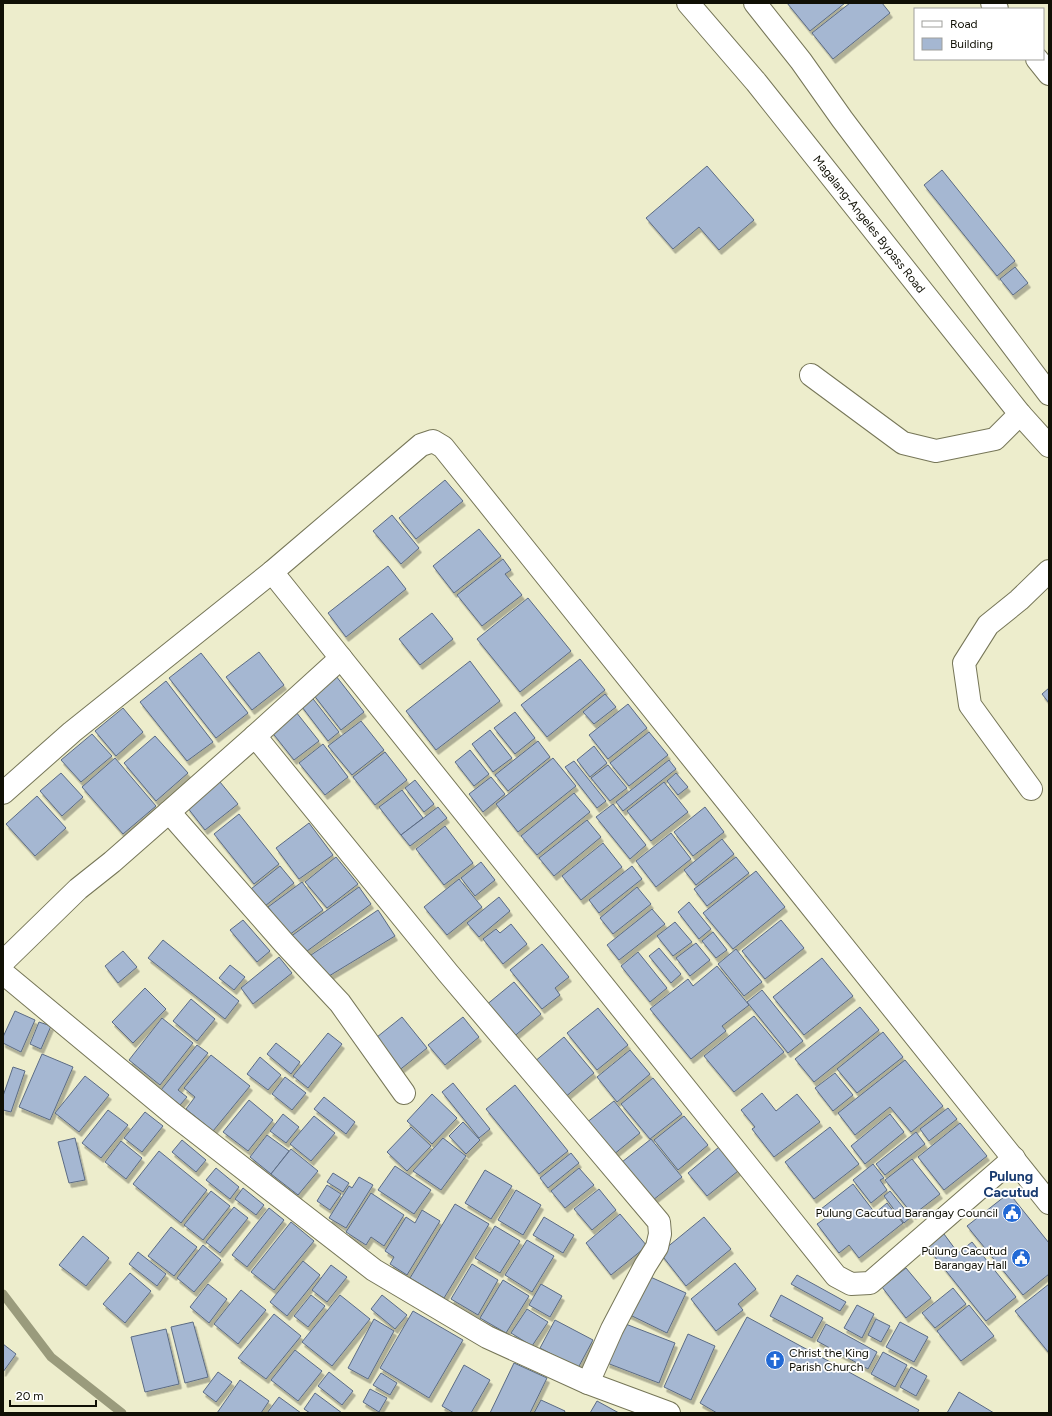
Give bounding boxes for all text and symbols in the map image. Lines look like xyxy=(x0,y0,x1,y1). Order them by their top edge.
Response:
legend xyxy=(914,8,1044,60)
text: Road xyxy=(950,17,978,31)
text: Building xyxy=(950,37,993,51)
street label: Magalang-Angeles Bypass Road xyxy=(810,153,928,296)
district label: Pulung Cacutud xyxy=(983,1168,1039,1201)
public building icon: Pulung Cacutud Barangay Council xyxy=(1001,1202,1023,1224)
place label: Pulung Cacutud Barangay Council xyxy=(816,1206,998,1220)
place label: Pulung Cacutud Barangay Hall xyxy=(921,1244,1007,1272)
public building icon: Pulung Cacutud Barangay Hall xyxy=(1010,1247,1032,1269)
place label: Christ the King Parish Church xyxy=(789,1346,869,1374)
church icon: Christ the King Parish Church xyxy=(764,1349,786,1371)
scale bar xyxy=(10,1382,96,1408)
text: 20 m xyxy=(16,1389,44,1403)

